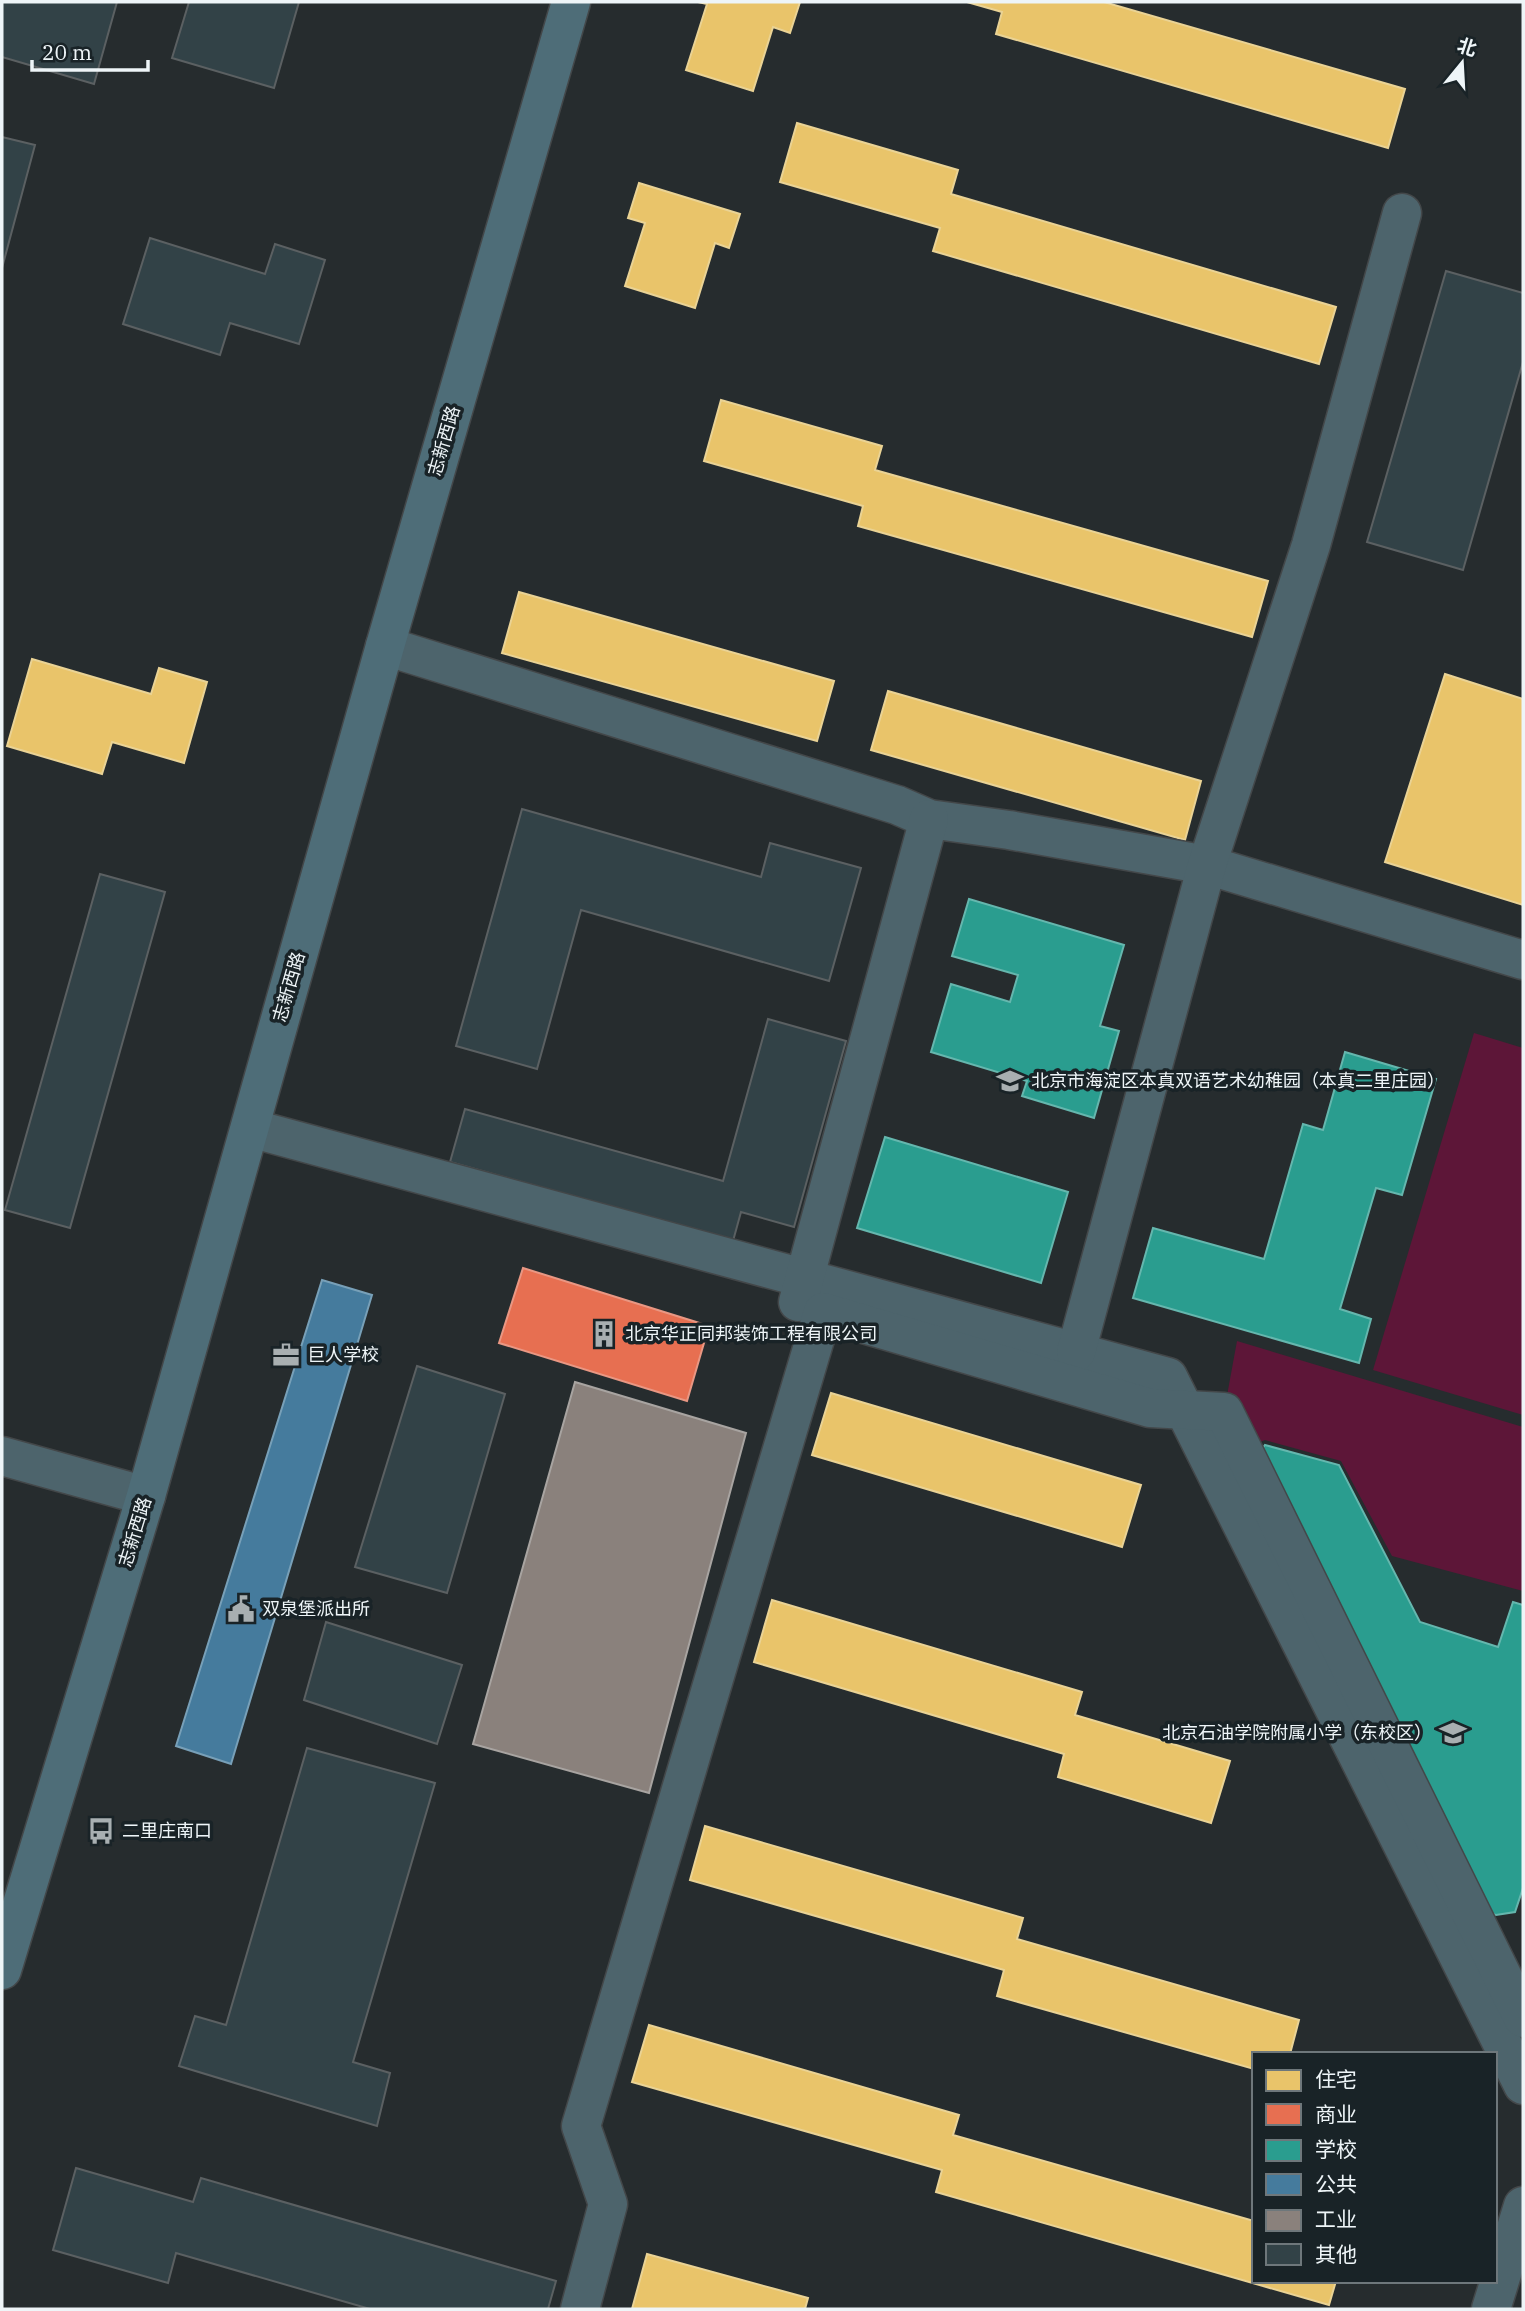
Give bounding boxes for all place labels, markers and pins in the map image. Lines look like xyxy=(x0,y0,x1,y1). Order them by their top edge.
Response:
school or university icon: 北京市海淀区本真双语艺术幼稚园（本真二里庄园） xyxy=(995,1066,1025,1096)
place label: 北京市海淀区本真双语艺术幼稚园（本真二里庄园） xyxy=(1031,1069,1445,1092)
building icon: 北京华正同邦装饰工程有限公司 xyxy=(589,1319,619,1349)
place label: 北京华正同邦装饰工程有限公司 xyxy=(625,1322,877,1345)
office icon: 巨人学校 xyxy=(271,1340,301,1370)
place label: 巨人学校 xyxy=(307,1343,379,1366)
public building icon: 双泉堡派出所 xyxy=(226,1594,256,1624)
place label: 双泉堡派出所 xyxy=(262,1597,370,1620)
school or university icon: 北京石油学院附属小学（东校区） xyxy=(1438,1718,1468,1748)
place label: 北京石油学院附属小学（东校区） xyxy=(1162,1721,1432,1744)
bus stop icon: 二里庄南口 xyxy=(86,1816,116,1846)
place label: 二里庄南口 xyxy=(122,1819,212,1842)

